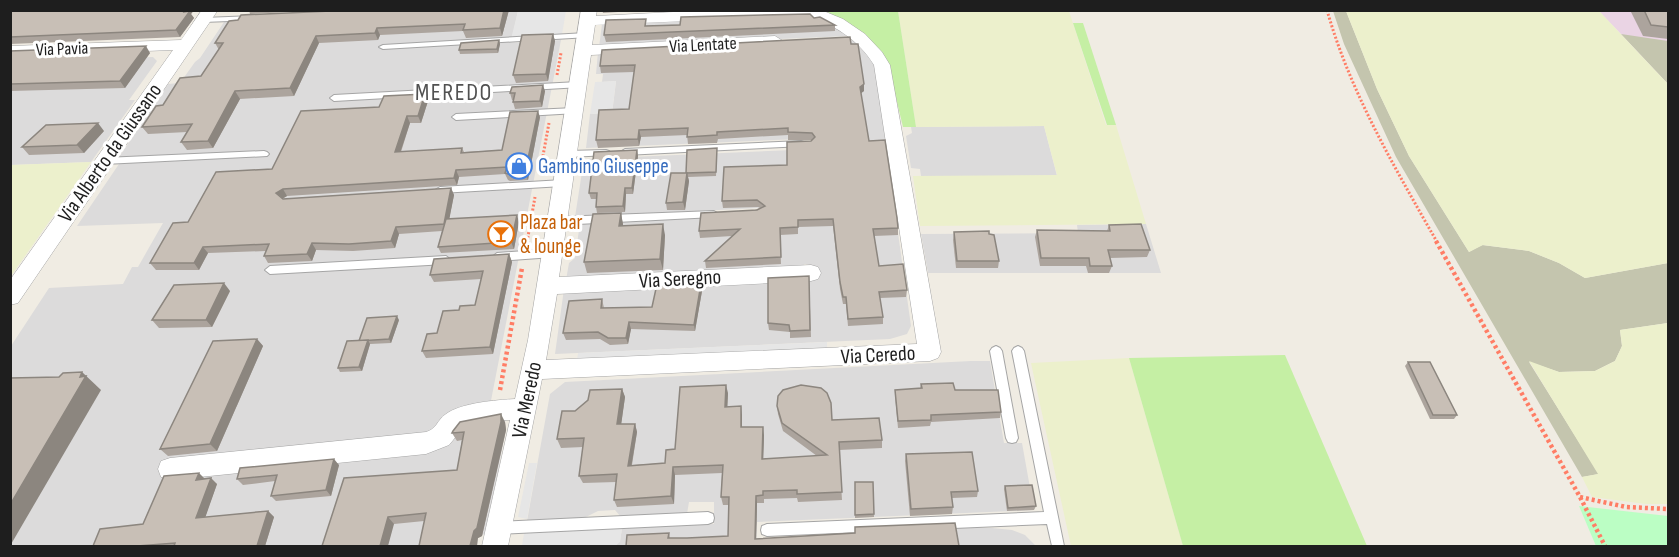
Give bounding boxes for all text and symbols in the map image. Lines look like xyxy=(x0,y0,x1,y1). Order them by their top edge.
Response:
street label: Via Lentate xyxy=(669,33,737,57)
street label: Via Pavia xyxy=(35,38,89,60)
district label: MEREDO xyxy=(415,78,493,107)
street label: Via Alberto da Giussano xyxy=(53,79,167,227)
shop icon: Gambino Giuseppe xyxy=(504,151,534,181)
place label: Gambino Giuseppe xyxy=(538,154,669,179)
place label: Plaza bar & lounge xyxy=(520,210,583,259)
bar icon: Plaza bar & lounge xyxy=(486,219,516,249)
street label: Via Seregno xyxy=(638,264,722,294)
street label: Via Ceredo xyxy=(840,341,916,369)
street label: Via Meredo xyxy=(507,360,547,440)

